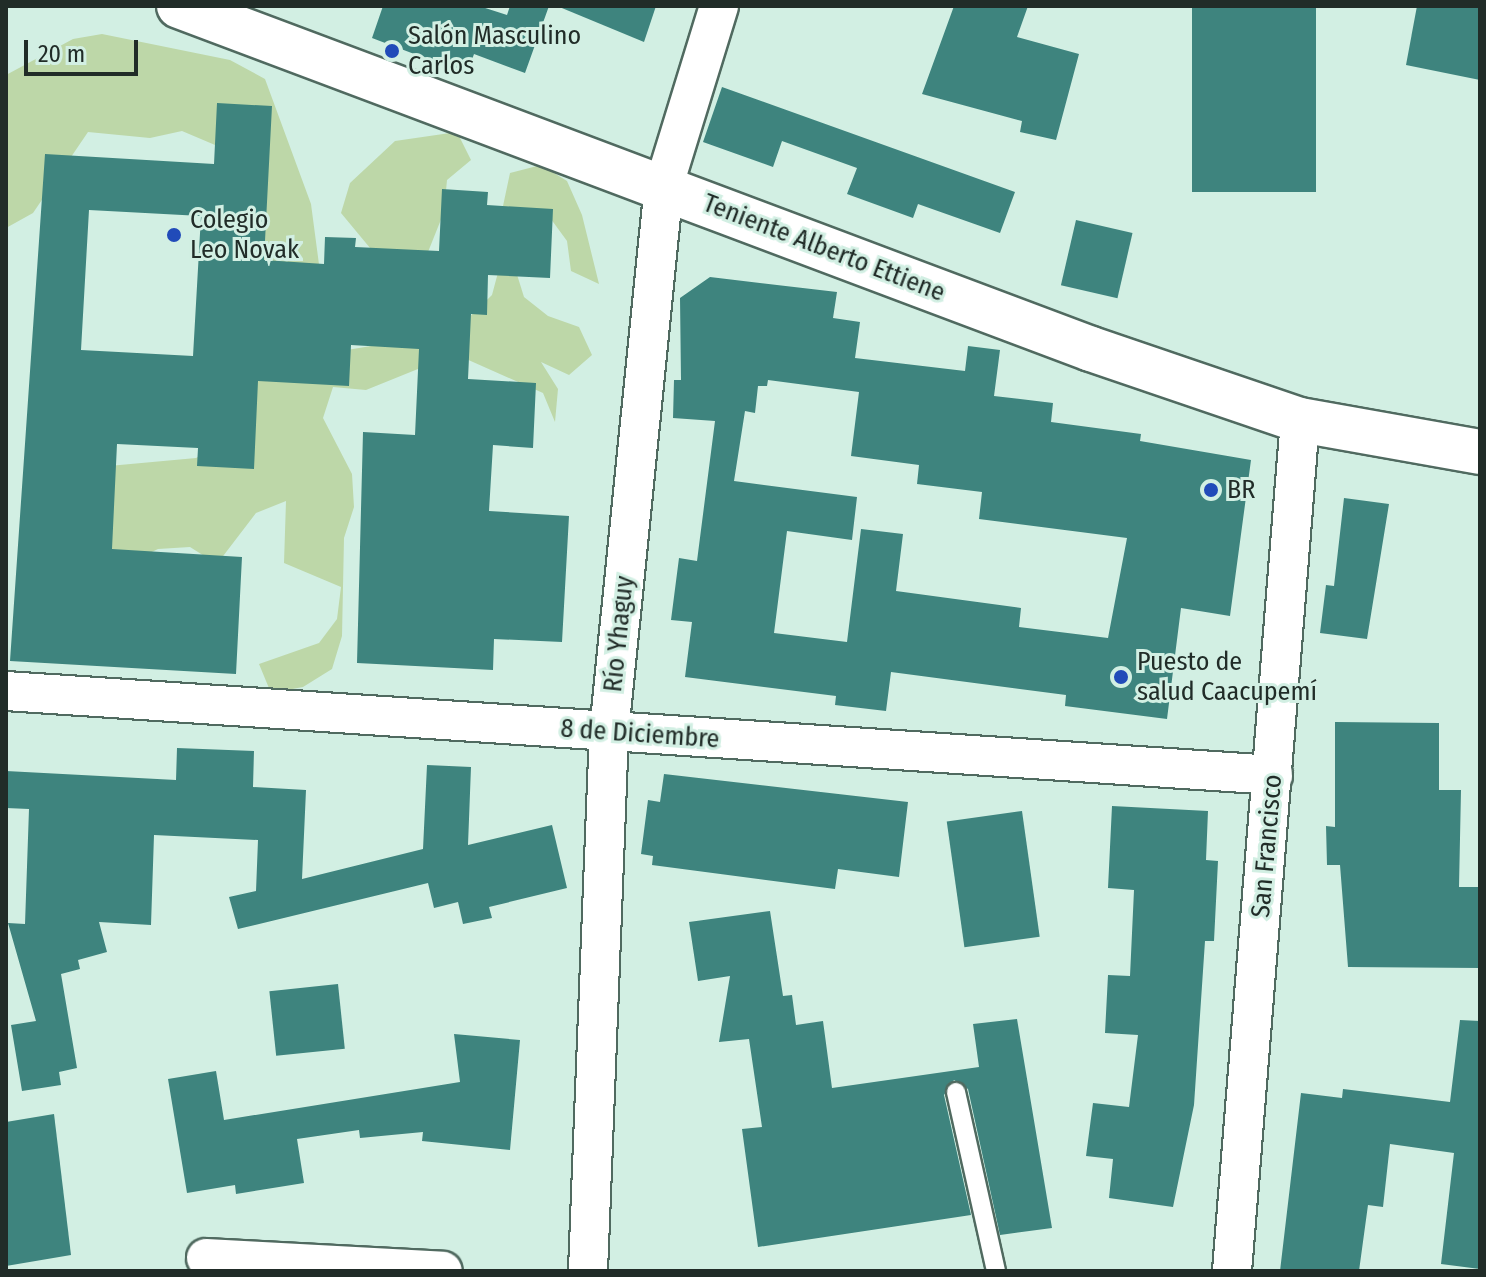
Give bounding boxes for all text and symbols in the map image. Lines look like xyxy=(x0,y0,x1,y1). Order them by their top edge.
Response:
place label: Salón Masculino Carlos xyxy=(408,20,581,82)
scale bar xyxy=(28,24,142,74)
text: 20 m xyxy=(38,40,85,68)
marker: Salón Masculino Carlos xyxy=(383,42,401,60)
street label: Teniente Alberto Ettiene xyxy=(699,188,949,308)
place label: Colegio Leo Novak xyxy=(190,204,299,266)
marker: Colegio Leo Novak xyxy=(165,226,183,244)
place label: BR xyxy=(1227,474,1255,506)
marker: BR xyxy=(1202,481,1220,499)
street label: Río Yhaguy xyxy=(597,574,641,694)
place label: Puesto de salud Caacupemí xyxy=(1137,646,1317,708)
marker: Puesto de salud Caacupemí xyxy=(1112,668,1130,686)
street label: 8 de Diciembre xyxy=(560,713,720,755)
street label: San Francisco xyxy=(1245,773,1289,919)

